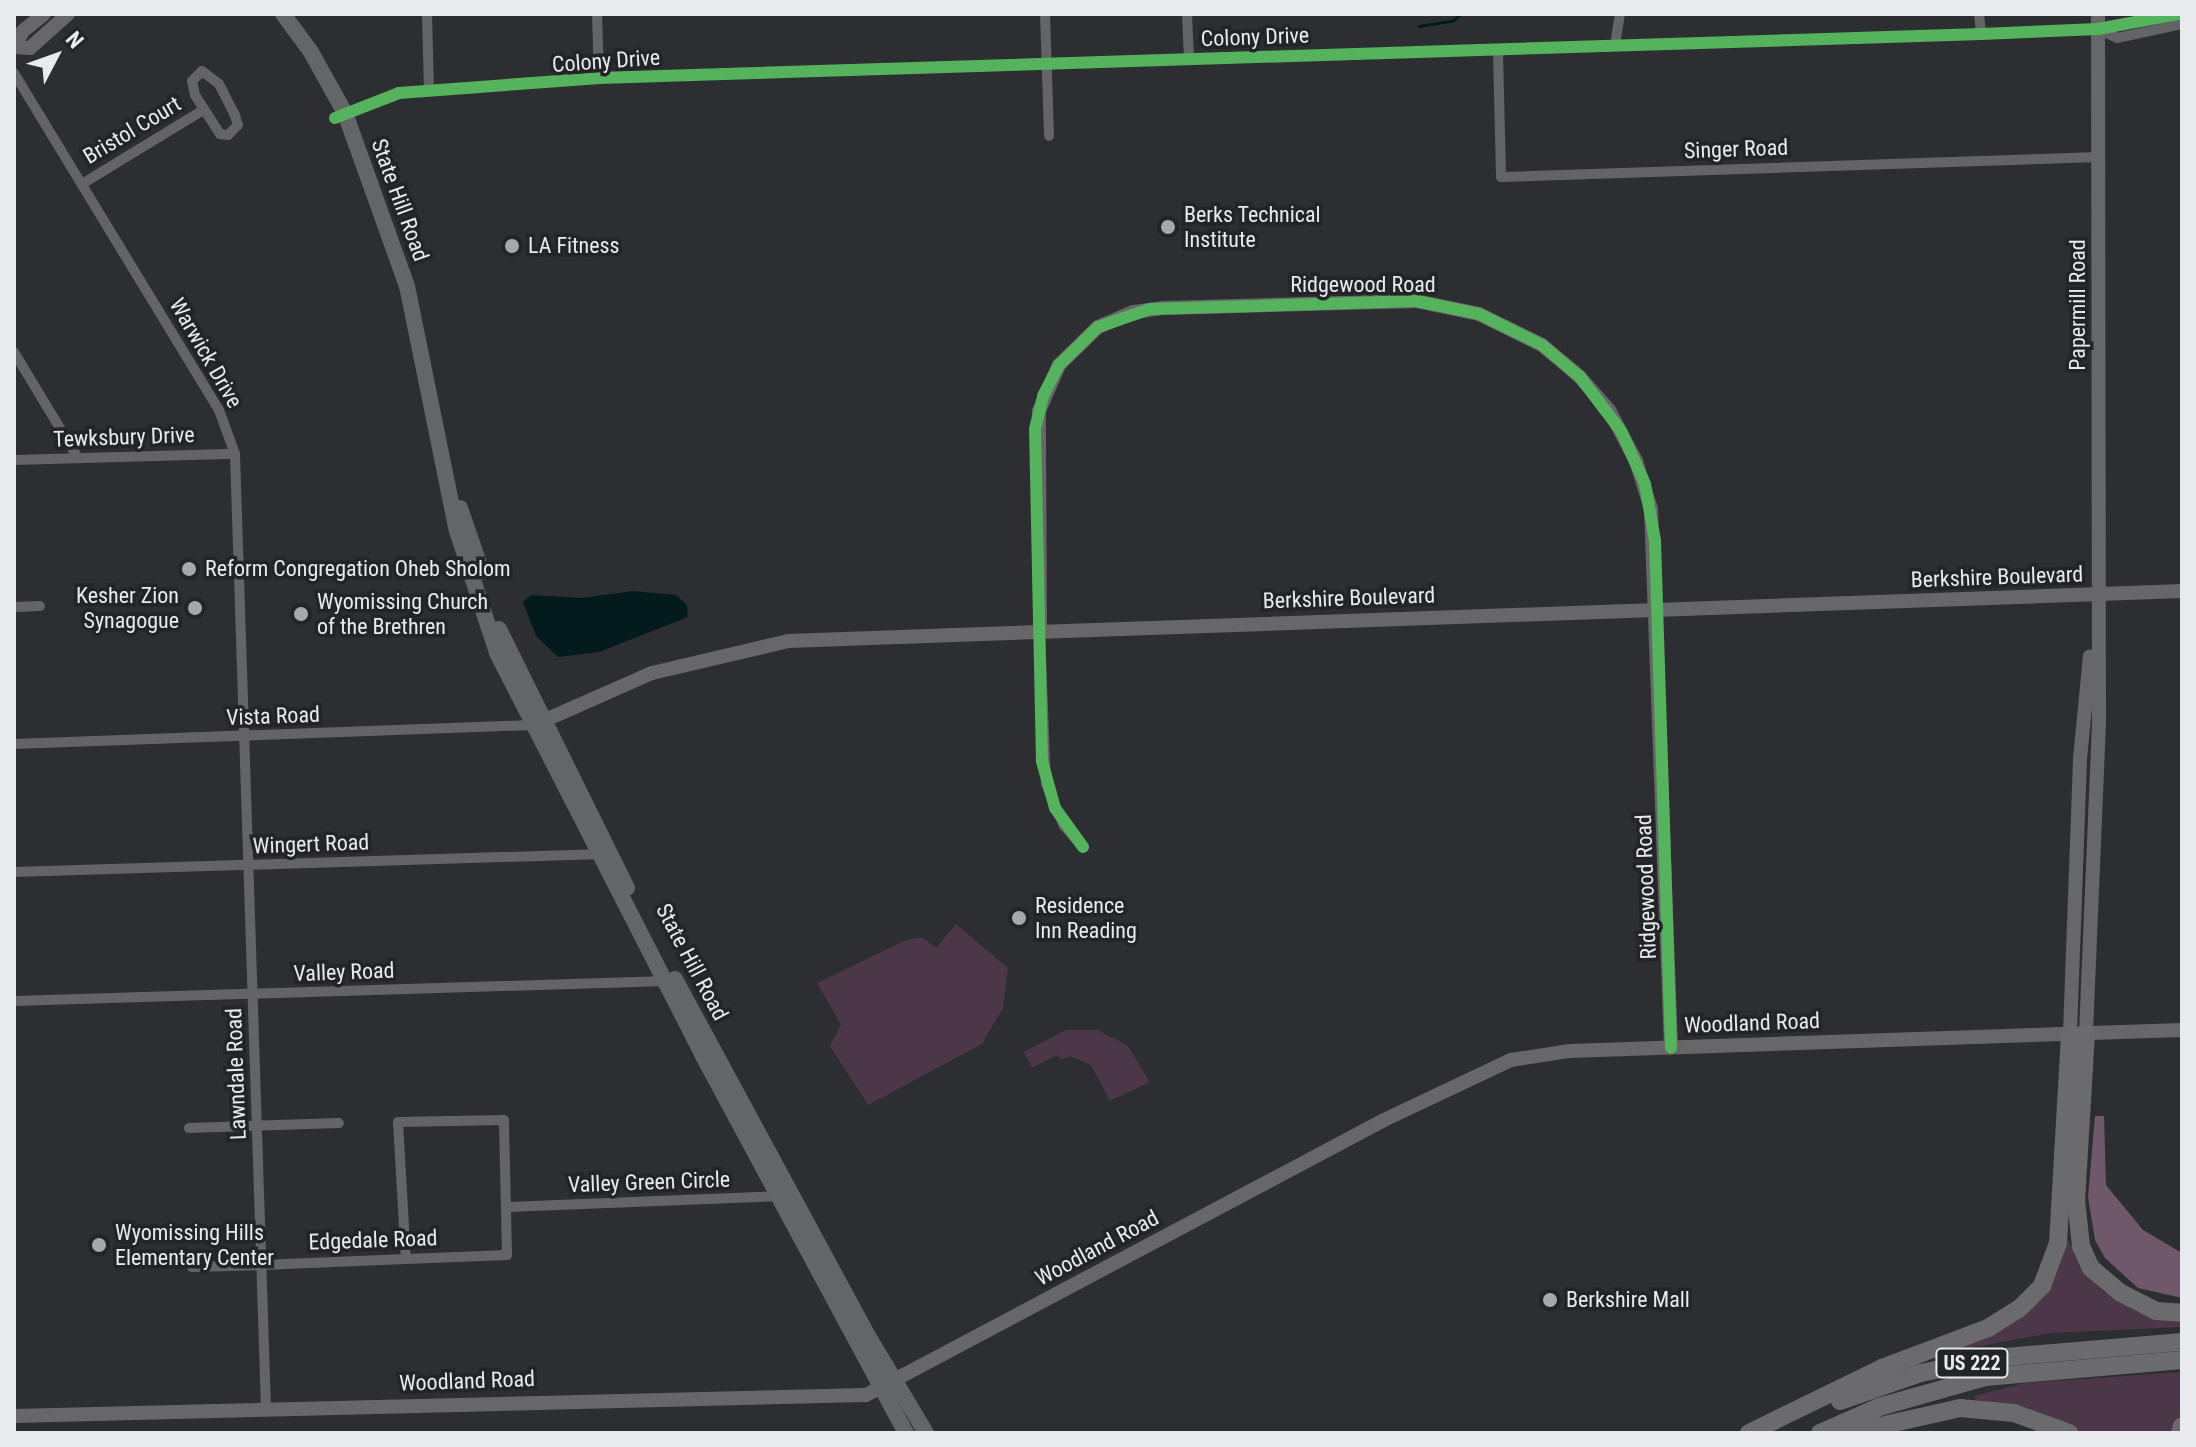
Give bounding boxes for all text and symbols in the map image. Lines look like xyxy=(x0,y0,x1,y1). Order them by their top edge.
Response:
north arrow xyxy=(16,16,96,96)
street label: Colony Drive xyxy=(1200,22,1310,52)
text: N xyxy=(61,27,88,53)
street label: Colony Drive xyxy=(551,44,661,78)
street label: Bristol Court xyxy=(78,91,186,169)
street label: Singer Road xyxy=(1683,134,1789,164)
street label: State Hill Road xyxy=(366,135,434,265)
place label: Berks Technical Institute xyxy=(1184,201,1321,252)
marker: Berks Technical Institute xyxy=(1159,218,1177,236)
place label: LA Fitness xyxy=(528,233,620,259)
marker: LA Fitness xyxy=(503,237,521,255)
street label: Papermill Road xyxy=(2065,239,2091,371)
street label: Ridgewood Road xyxy=(1290,272,1436,298)
street label: Warwick Drive xyxy=(164,293,248,413)
street label: Tewksbury Drive xyxy=(53,421,195,453)
place label: Reform Congregation Oheb Sholom xyxy=(205,556,511,582)
marker: Reform Congregation Oheb Sholom xyxy=(180,560,198,578)
street label: Berkshire Boulevard xyxy=(1910,561,2084,593)
place label: Kesher Zion Synagogue xyxy=(76,582,179,634)
street label: Berkshire Boulevard xyxy=(1262,582,1436,614)
place label: Wyomissing Church of the Brethren xyxy=(317,588,488,640)
marker: Kesher Zion Synagogue xyxy=(186,599,204,617)
marker: Wyomissing Church of the Brethren xyxy=(292,605,310,623)
street label: Vista Road xyxy=(226,701,320,731)
street label: Ridgewood Road xyxy=(1630,814,1662,960)
street label: Wingert Road xyxy=(252,829,370,859)
place label: Residence Inn Reading xyxy=(1035,892,1137,944)
street label: State Hill Road xyxy=(650,899,734,1025)
marker: Residence Inn Reading xyxy=(1010,909,1028,927)
street label: Valley Road xyxy=(293,957,395,987)
street label: Woodland Road xyxy=(1684,1007,1820,1039)
street label: Lawndale Road xyxy=(221,1008,251,1140)
street label: Valley Green Circle xyxy=(567,1166,731,1198)
street label: Woodland Road xyxy=(1031,1204,1163,1292)
place label: Wyomissing Hills Elementary Center xyxy=(115,1219,274,1270)
street label: Edgedale Road xyxy=(308,1225,438,1255)
marker: Wyomissing Hills Elementary Center xyxy=(90,1236,108,1254)
place label: Berkshire Mall xyxy=(1566,1287,1690,1313)
marker: Berkshire Mall xyxy=(1541,1291,1559,1309)
road number: US 222 xyxy=(1934,1347,2010,1379)
street label: Woodland Road xyxy=(399,1365,535,1397)

